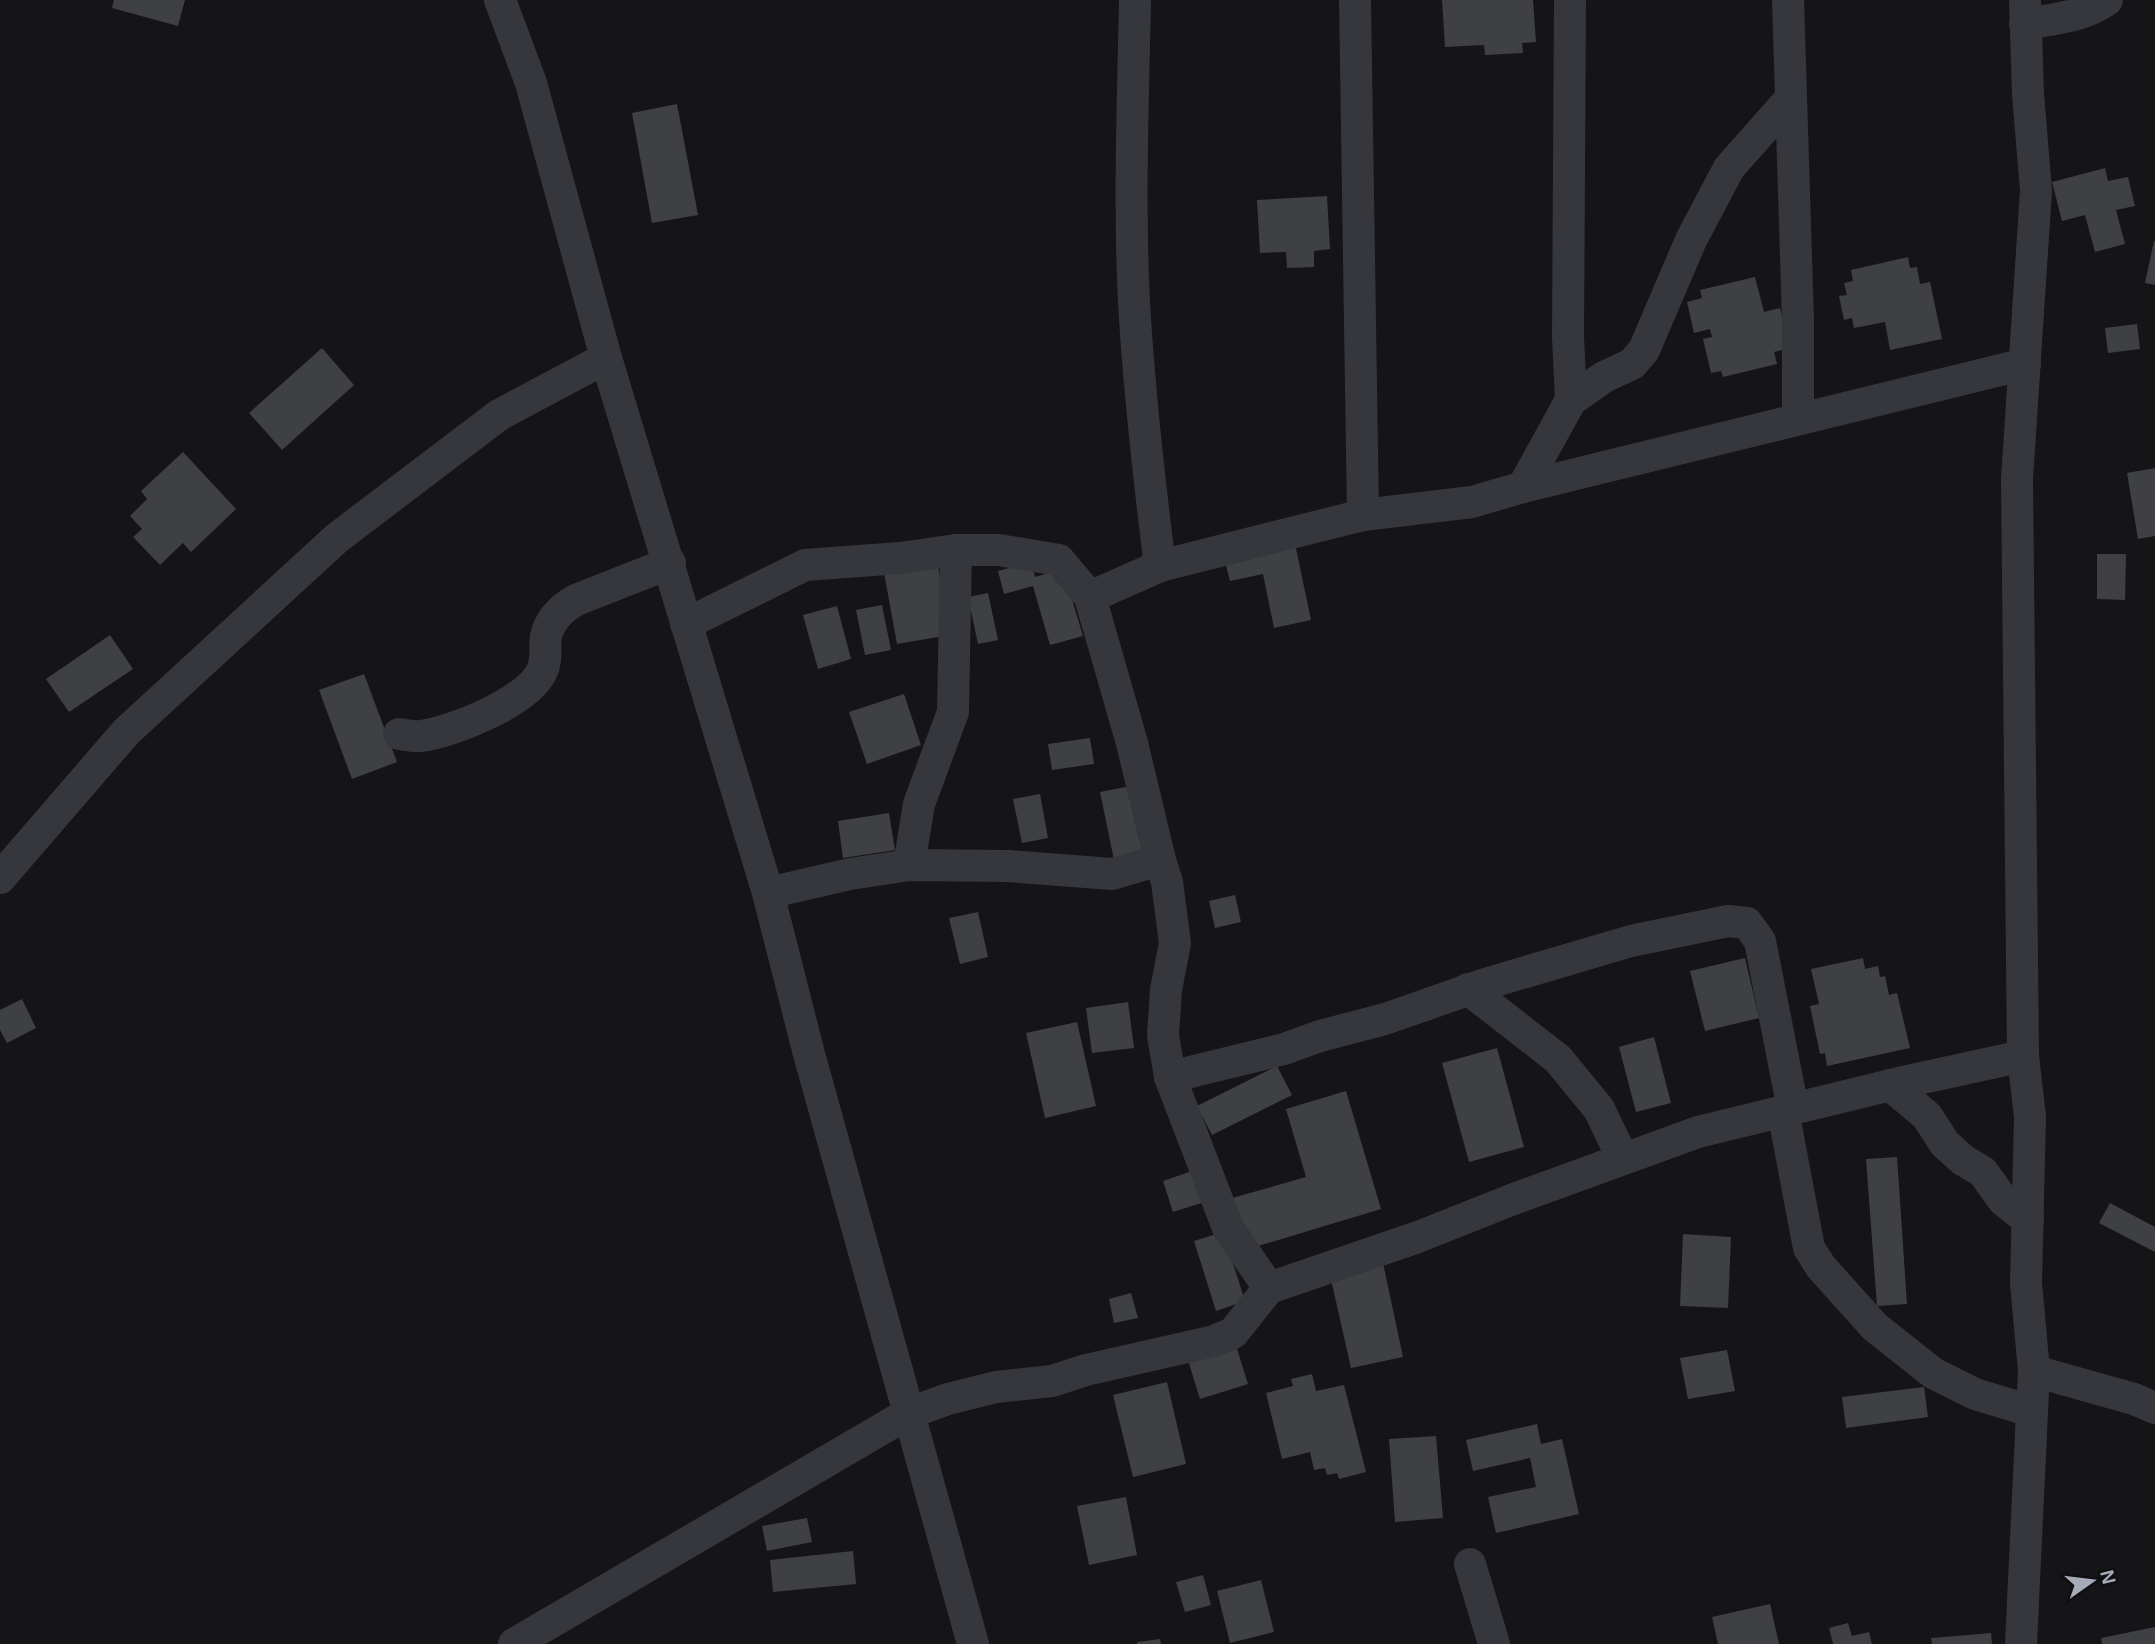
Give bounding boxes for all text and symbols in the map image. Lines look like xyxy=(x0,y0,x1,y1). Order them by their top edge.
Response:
north arrow xyxy=(2057,1546,2127,1616)
text: N xyxy=(2096,1568,2120,1586)

